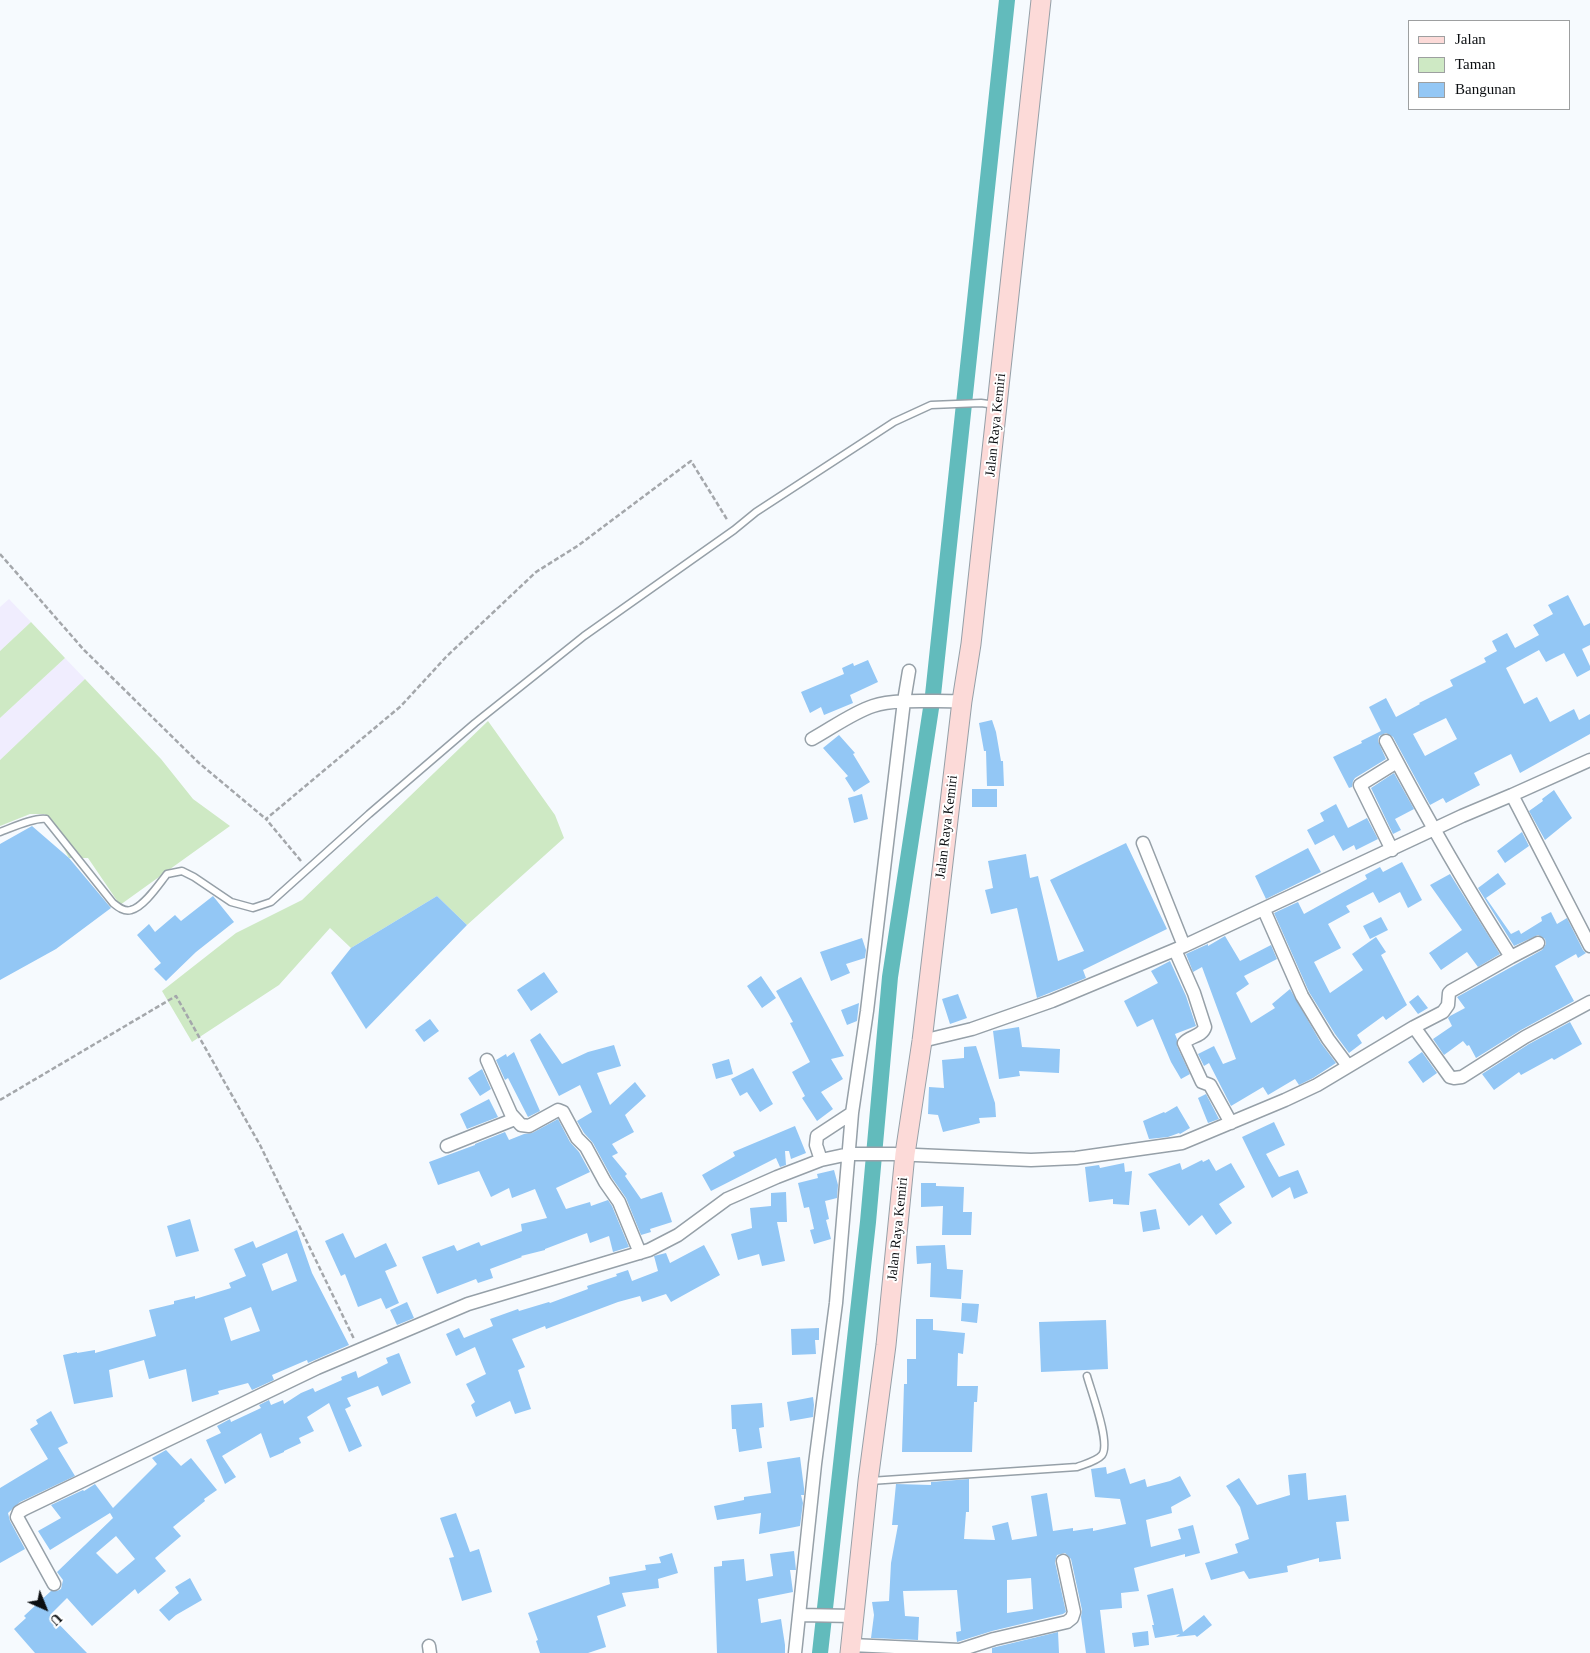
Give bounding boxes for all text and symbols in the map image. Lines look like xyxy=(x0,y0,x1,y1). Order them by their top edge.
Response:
legend xyxy=(1408,20,1570,110)
text: Jalan xyxy=(1455,31,1486,47)
text: Taman xyxy=(1455,56,1496,72)
text: Bangunan xyxy=(1455,81,1516,97)
street label: Jalan Raya Kemiri xyxy=(982,372,1010,478)
street label: Jalan Raya Kemiri xyxy=(932,774,962,880)
street label: Jalan Raya Kemiri xyxy=(884,1176,912,1282)
north arrow xyxy=(20,1583,70,1633)
text: U xyxy=(47,1610,65,1628)

